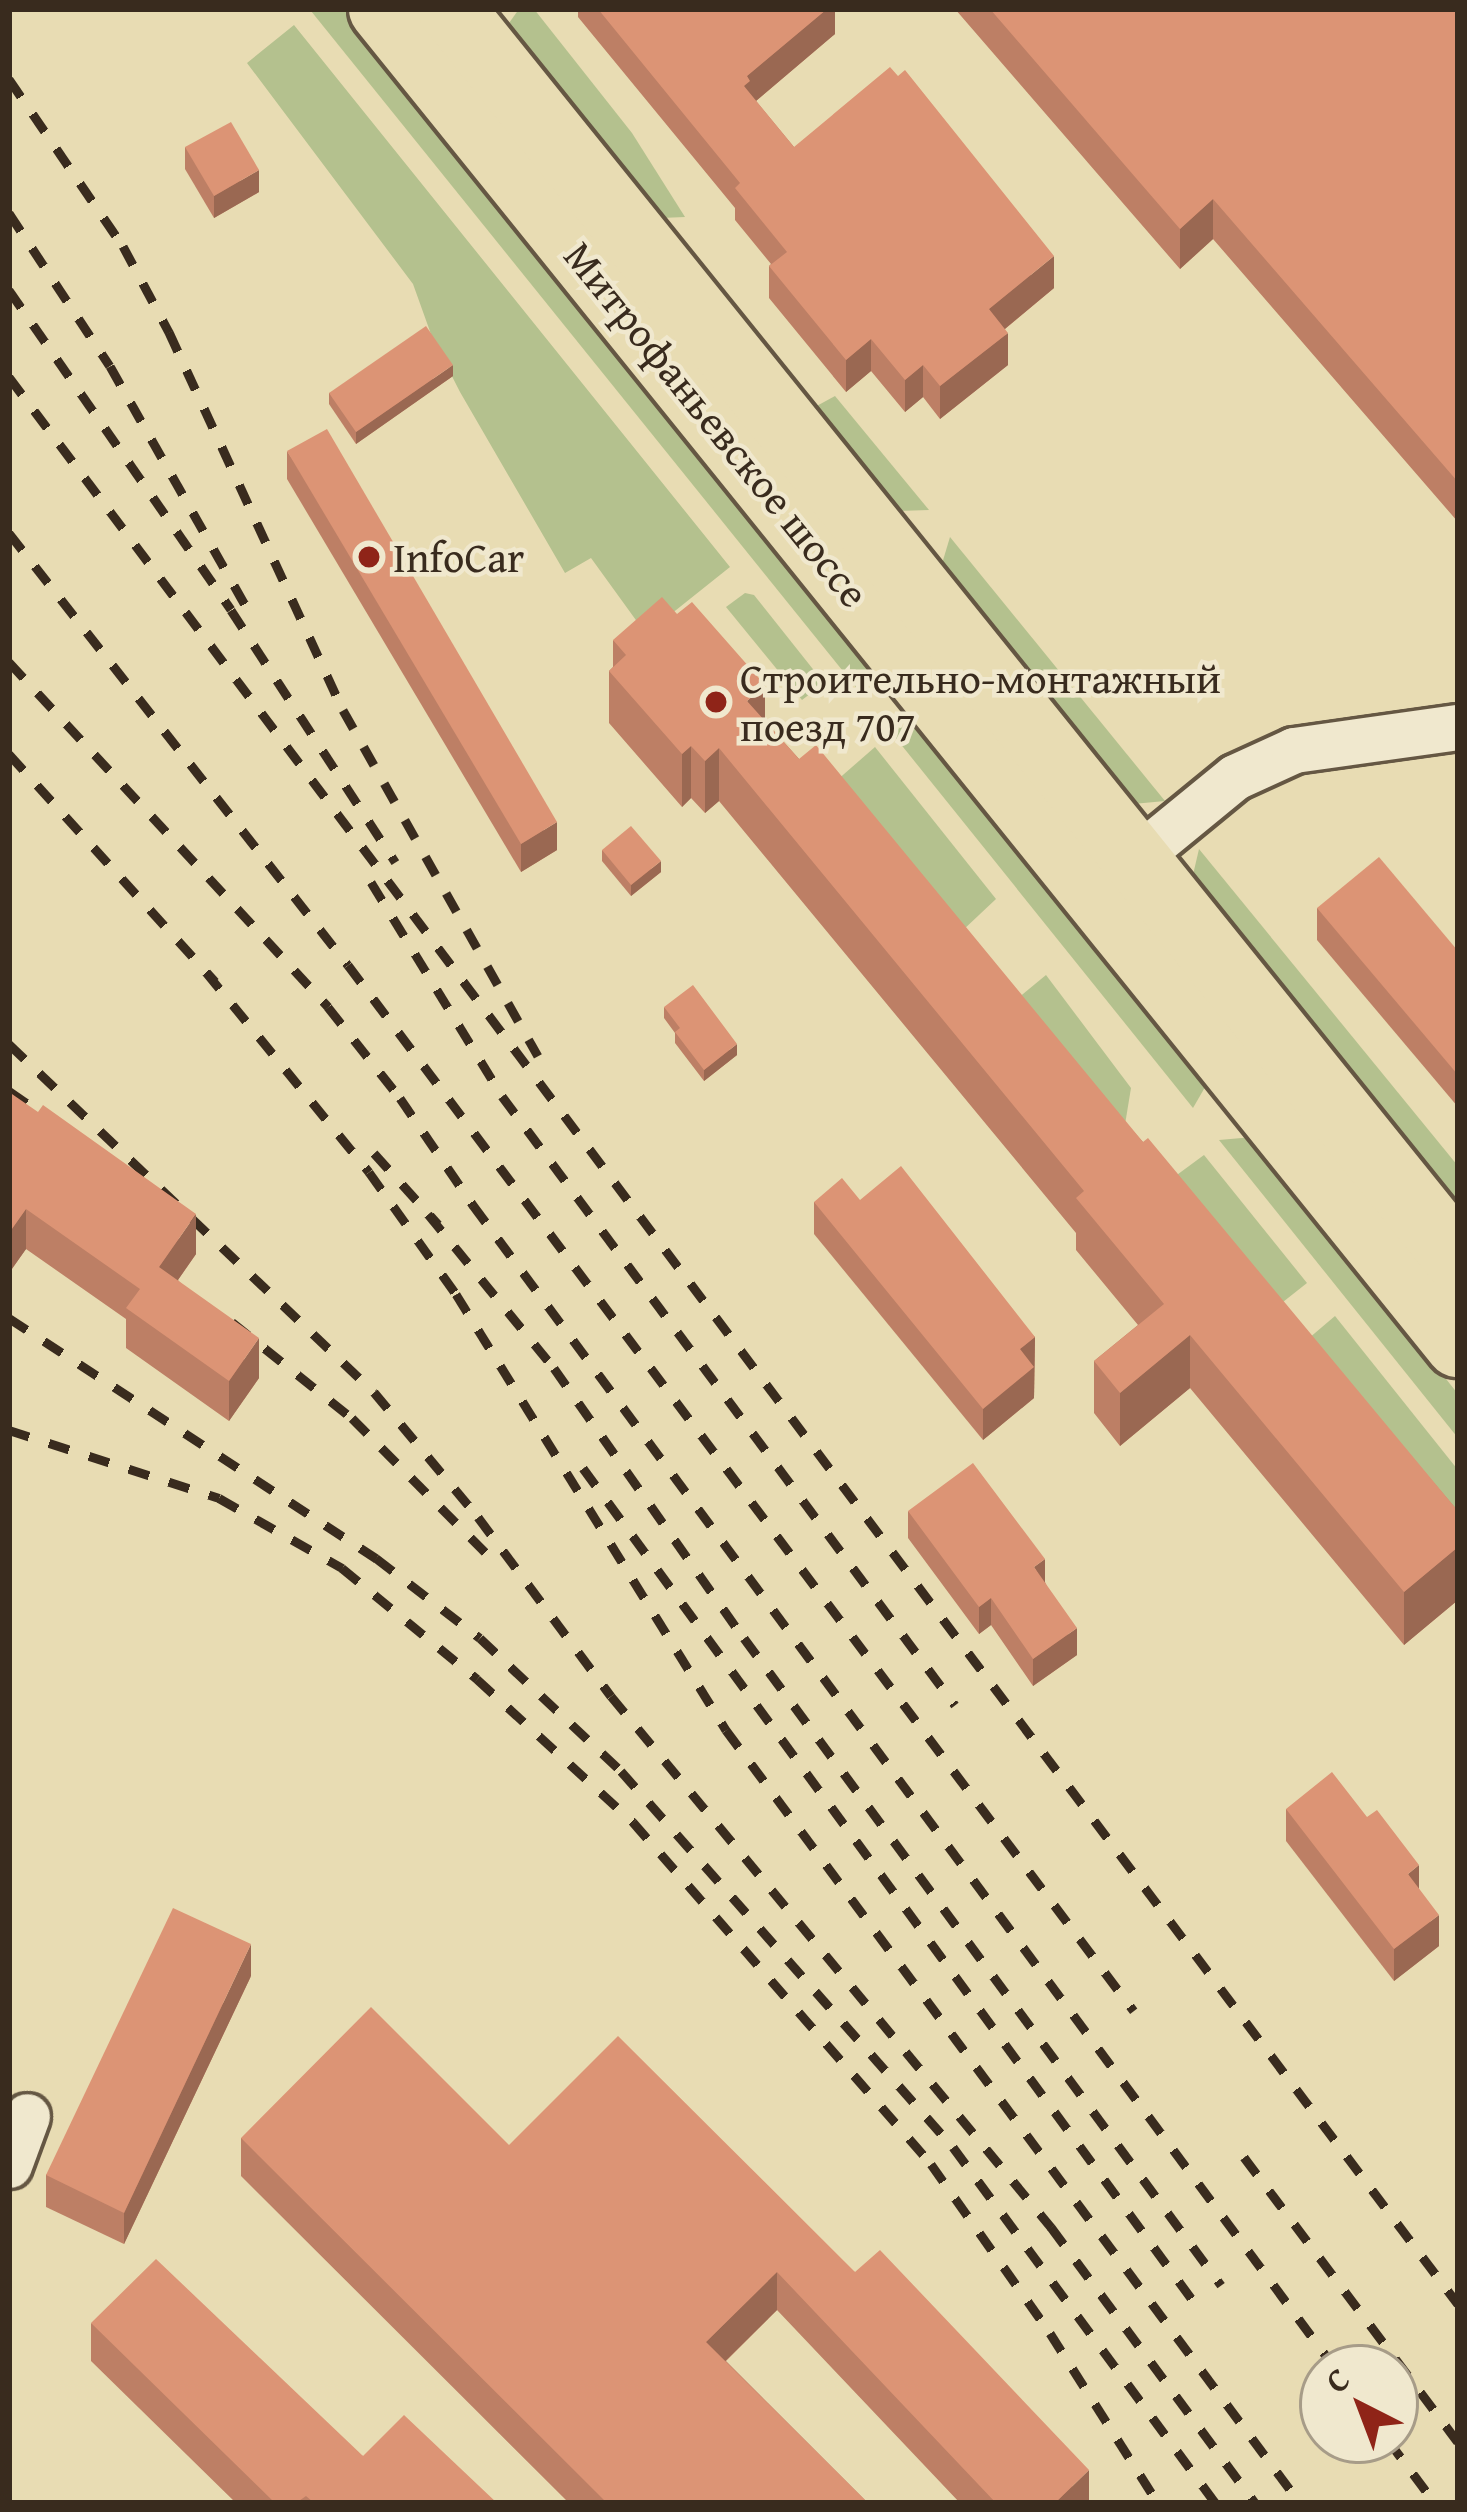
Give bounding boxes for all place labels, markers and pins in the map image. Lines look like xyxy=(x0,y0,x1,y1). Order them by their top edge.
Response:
place label: InfoCar xyxy=(393,532,524,582)
marker: InfoCar xyxy=(356,544,382,570)
place label: Строительно-монтажный поезд 707 xyxy=(740,653,1221,752)
marker: Строительно-монтажный поезд 707 xyxy=(703,689,729,715)

